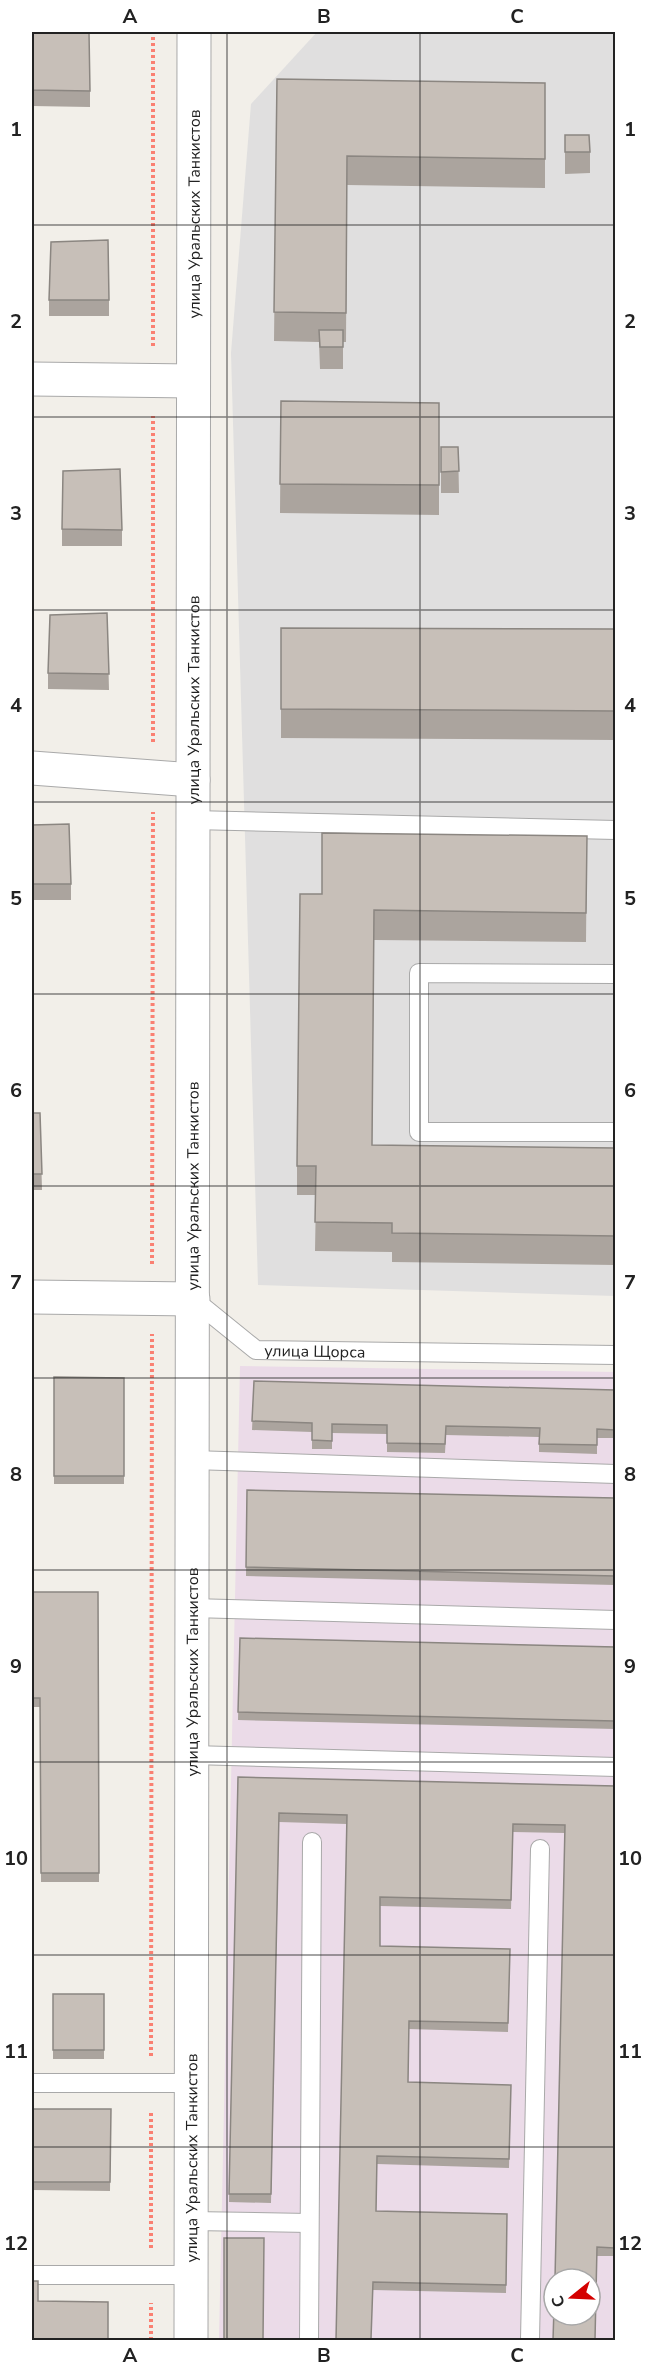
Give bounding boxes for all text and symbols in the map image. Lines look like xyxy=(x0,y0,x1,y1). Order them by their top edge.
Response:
text: A xyxy=(123,3,138,30)
text: B xyxy=(317,3,331,30)
text: C xyxy=(510,3,524,30)
street label: улица Уральских Танкистов xyxy=(184,109,206,318)
text: 1 xyxy=(10,116,22,143)
text: 1 xyxy=(624,116,636,143)
text: 2 xyxy=(10,308,22,335)
text: 2 xyxy=(624,308,636,335)
text: 3 xyxy=(10,500,22,527)
text: 3 xyxy=(624,500,636,527)
street label: улица Уральских Танкистов xyxy=(183,595,205,804)
text: 4 xyxy=(10,692,22,719)
text: 4 xyxy=(624,692,636,719)
text: 5 xyxy=(10,885,22,912)
text: 5 xyxy=(624,885,636,912)
text: 6 xyxy=(10,1077,22,1104)
text: 6 xyxy=(624,1077,636,1104)
street label: улица Уральских Танкистов xyxy=(182,1081,205,1290)
text: 7 xyxy=(10,1269,22,1296)
text: 7 xyxy=(624,1269,636,1296)
street label: улица Щорса xyxy=(264,1340,366,1364)
text: 8 xyxy=(10,1461,22,1488)
text: 8 xyxy=(624,1461,636,1488)
street label: улица Уральских Танкистов xyxy=(182,1567,204,1776)
text: 9 xyxy=(10,1653,22,1680)
text: 9 xyxy=(624,1653,636,1680)
text: 10 xyxy=(4,1845,28,1872)
text: 10 xyxy=(618,1845,642,1872)
text: 11 xyxy=(4,2038,28,2065)
text: 11 xyxy=(618,2038,642,2065)
street label: улица Уральских Танкистов xyxy=(181,2053,203,2262)
text: 12 xyxy=(4,2230,28,2257)
text: 12 xyxy=(618,2230,642,2257)
north arrow xyxy=(542,2267,602,2327)
text: С xyxy=(547,2293,571,2310)
text: A xyxy=(123,2342,138,2369)
text: B xyxy=(317,2342,331,2369)
text: C xyxy=(510,2342,524,2369)

